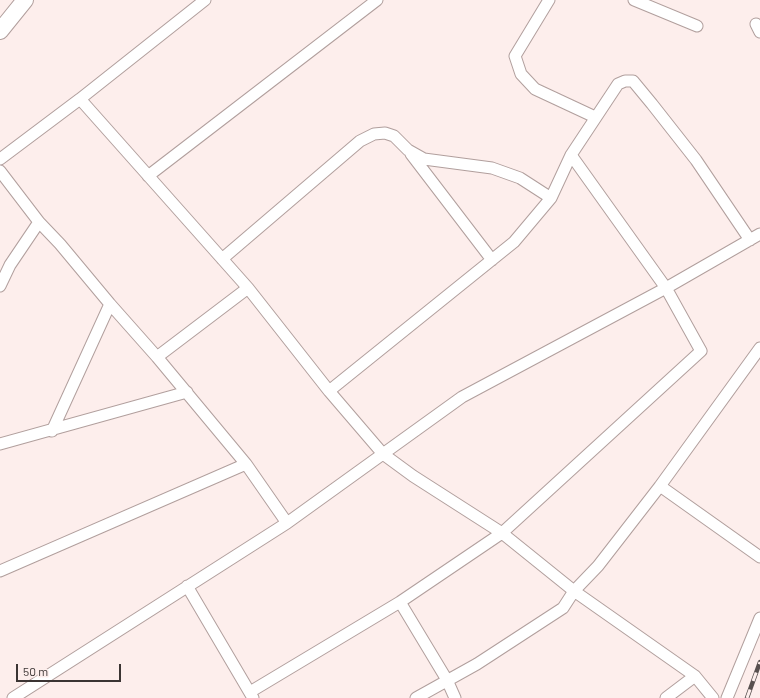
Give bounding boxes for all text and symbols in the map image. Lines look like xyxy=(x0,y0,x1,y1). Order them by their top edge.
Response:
scale bar xyxy=(18,656,123,682)
text: 50 m xyxy=(23,664,48,678)

